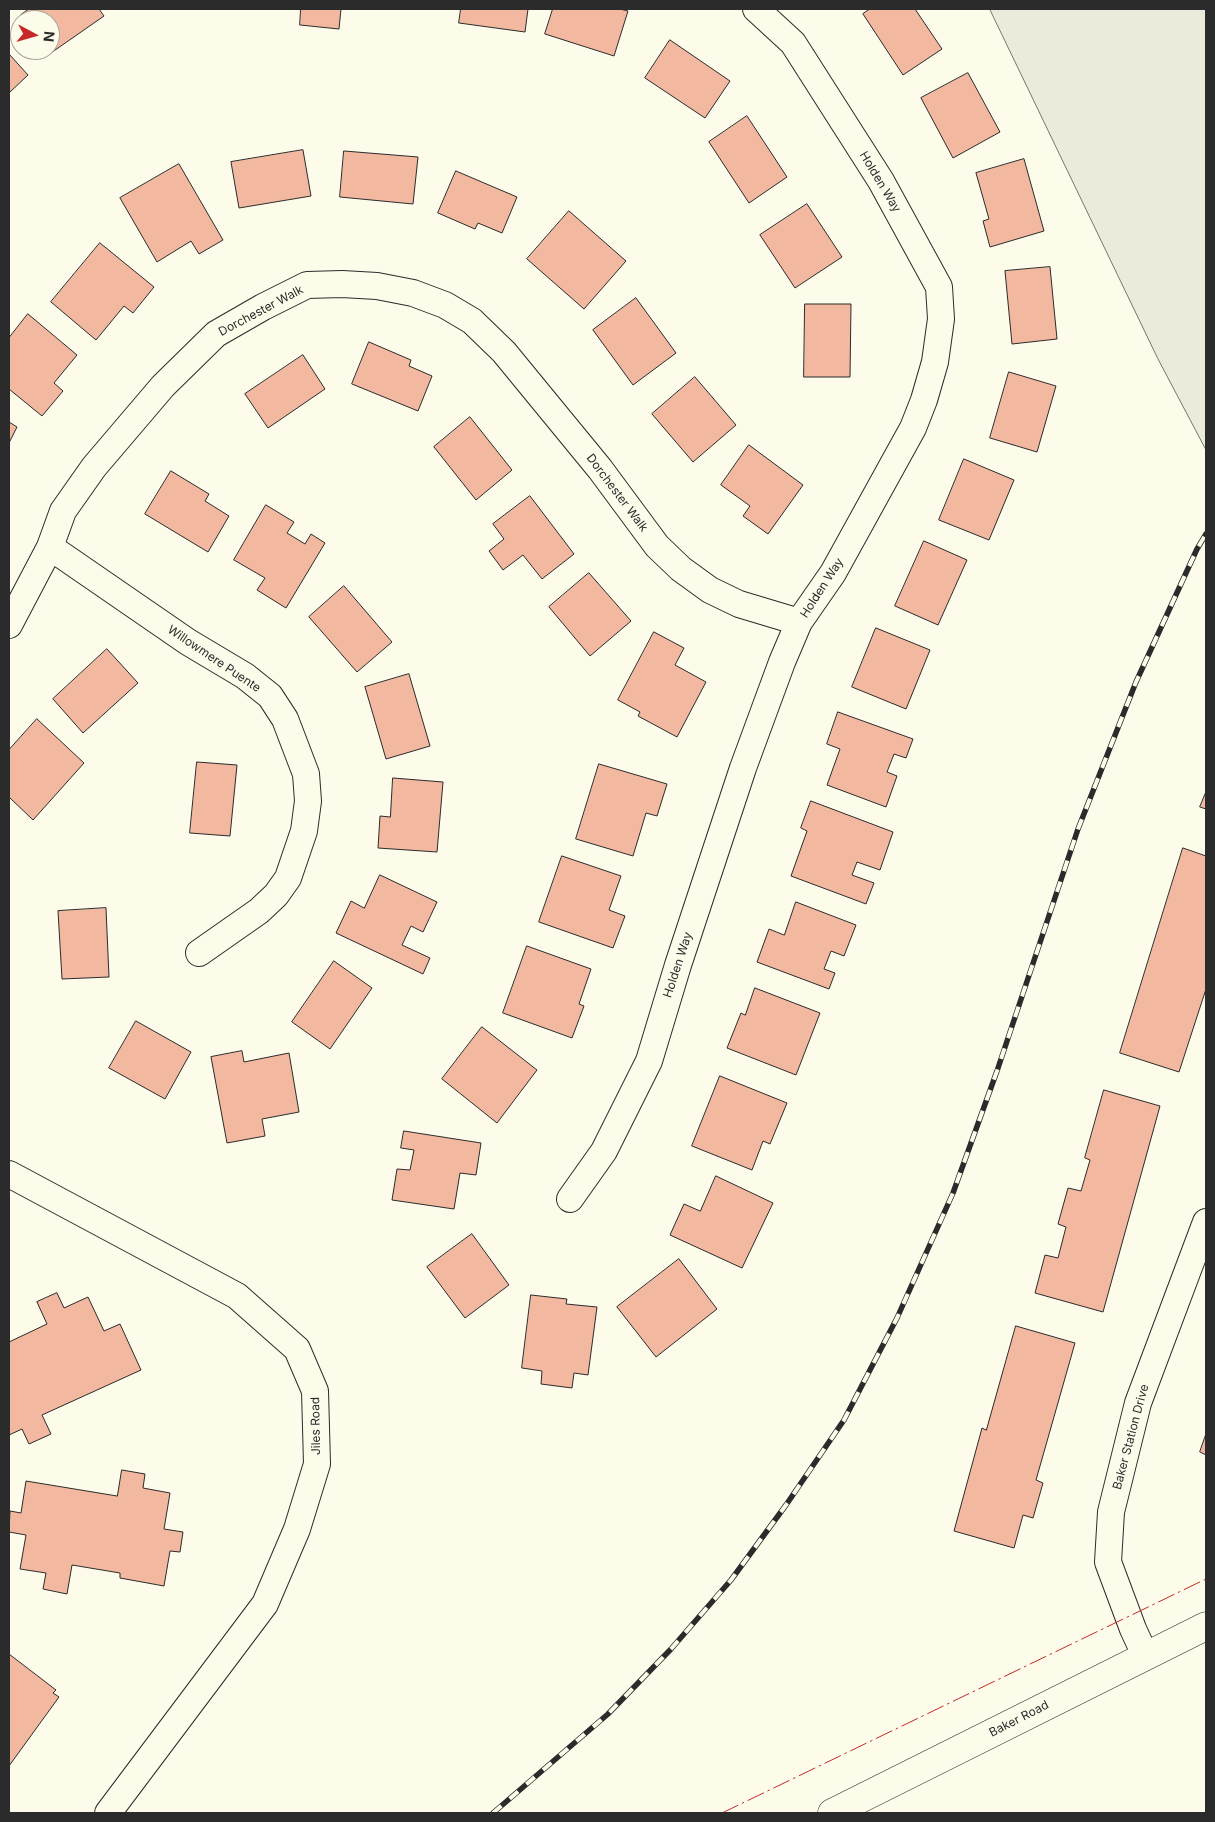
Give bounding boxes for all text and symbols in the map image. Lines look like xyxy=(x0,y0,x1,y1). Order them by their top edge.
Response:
north arrow xyxy=(10,10,60,60)
text: N xyxy=(40,30,58,43)
street label: Holden Way xyxy=(856,149,904,215)
street label: Dorchester Walk xyxy=(216,283,306,339)
street label: Dorchester Walk xyxy=(583,451,651,535)
street label: Holden Way xyxy=(797,555,847,621)
street label: Willowmere Puente xyxy=(165,623,263,695)
street label: Holden Way xyxy=(661,930,695,1000)
street label: Baker Station Drive xyxy=(1110,1383,1152,1491)
street label: Jiles Road xyxy=(308,1397,324,1455)
street label: Baker Road xyxy=(987,1698,1051,1740)

